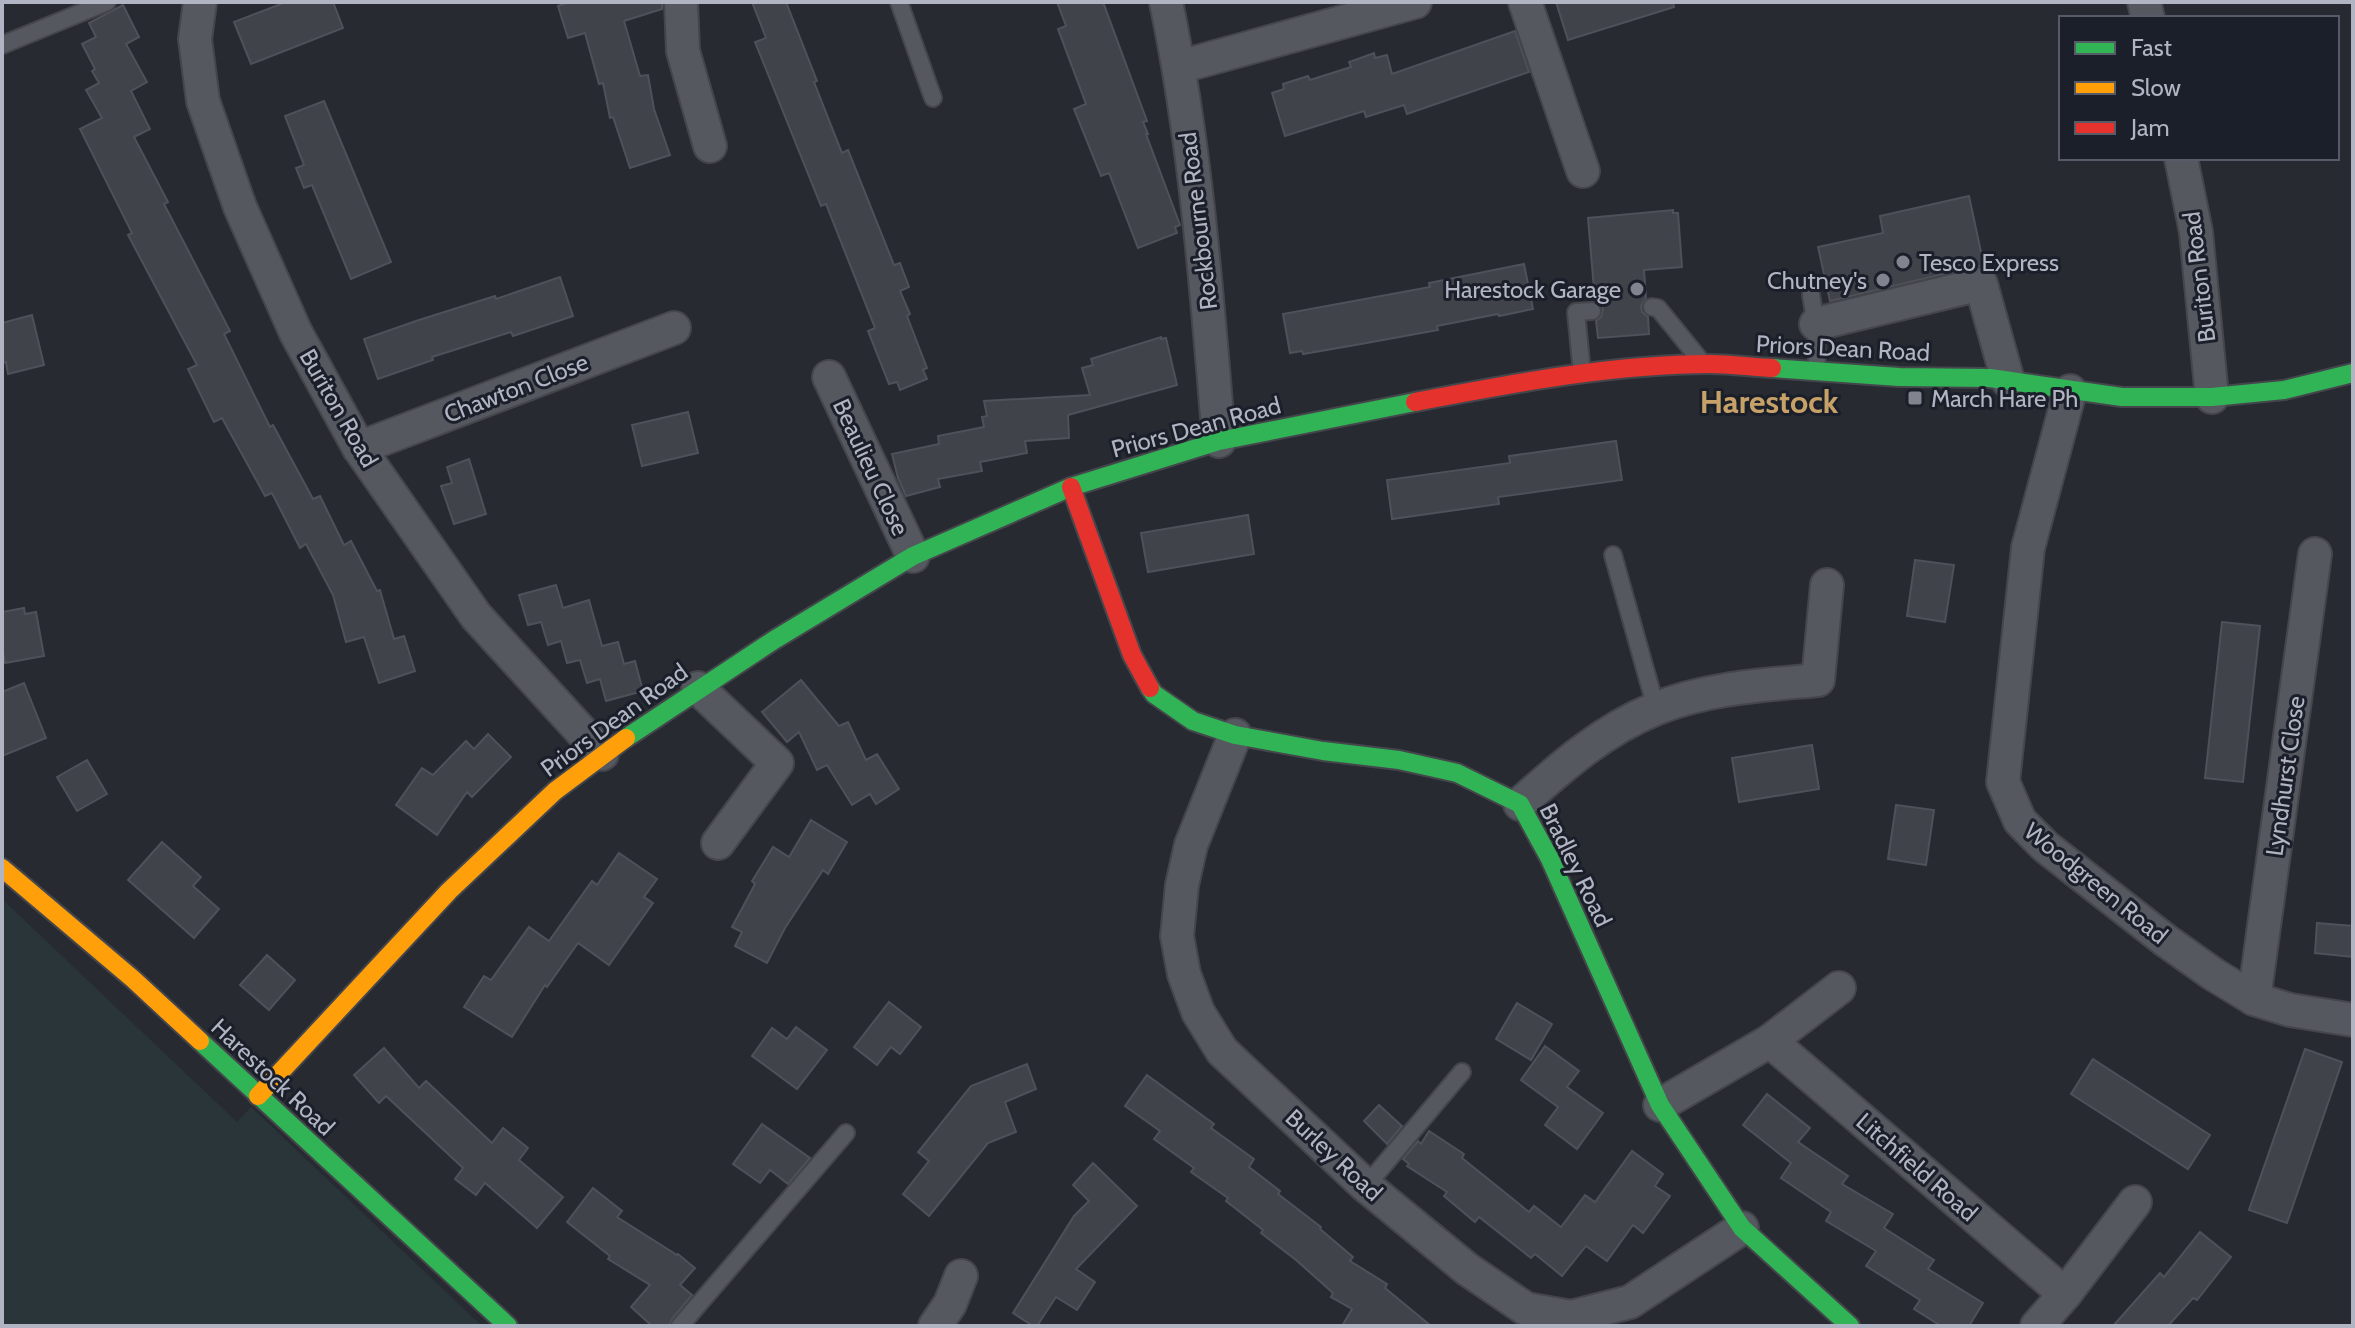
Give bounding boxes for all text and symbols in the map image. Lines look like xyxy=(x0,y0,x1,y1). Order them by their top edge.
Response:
legend xyxy=(2059,16,2339,160)
text: Fast xyxy=(2131,33,2172,62)
text: Slow xyxy=(2131,73,2181,102)
text: Jam xyxy=(2130,113,2169,142)
street label: Rockbourne Road xyxy=(1173,131,1223,311)
street label: Buriton Road xyxy=(2177,210,2221,344)
place label: Tesco Express xyxy=(1919,248,2059,277)
marker: Tesco Express xyxy=(1894,253,1912,271)
place label: Chutney's xyxy=(1767,266,1867,295)
marker: Chutney's xyxy=(1874,271,1892,289)
place label: Harestock Garage xyxy=(1444,275,1621,304)
marker: Harestock Garage xyxy=(1628,280,1646,298)
street label: Priors Dean Road xyxy=(1755,329,1931,367)
street label: Buriton Road xyxy=(294,344,384,472)
street label: Chawton Close xyxy=(440,347,592,429)
district label: Harestock xyxy=(1700,382,1839,421)
place label: March Hare Ph xyxy=(1931,384,2078,413)
marker: March Hare Ph xyxy=(1906,389,1924,407)
street label: Priors Dean Road xyxy=(1108,390,1284,464)
street label: Beaulieu Close xyxy=(827,394,915,540)
street label: Priors Dean Road xyxy=(535,657,693,783)
street label: Lyndhurst Close xyxy=(2259,694,2311,858)
street label: Bradley Road xyxy=(1534,799,1618,931)
street label: Woodgreen Road xyxy=(2018,816,2174,950)
street label: Harestock Road xyxy=(205,1013,341,1141)
street label: Burley Road xyxy=(1280,1103,1388,1207)
street label: Litchfield Road xyxy=(1851,1107,1983,1227)

